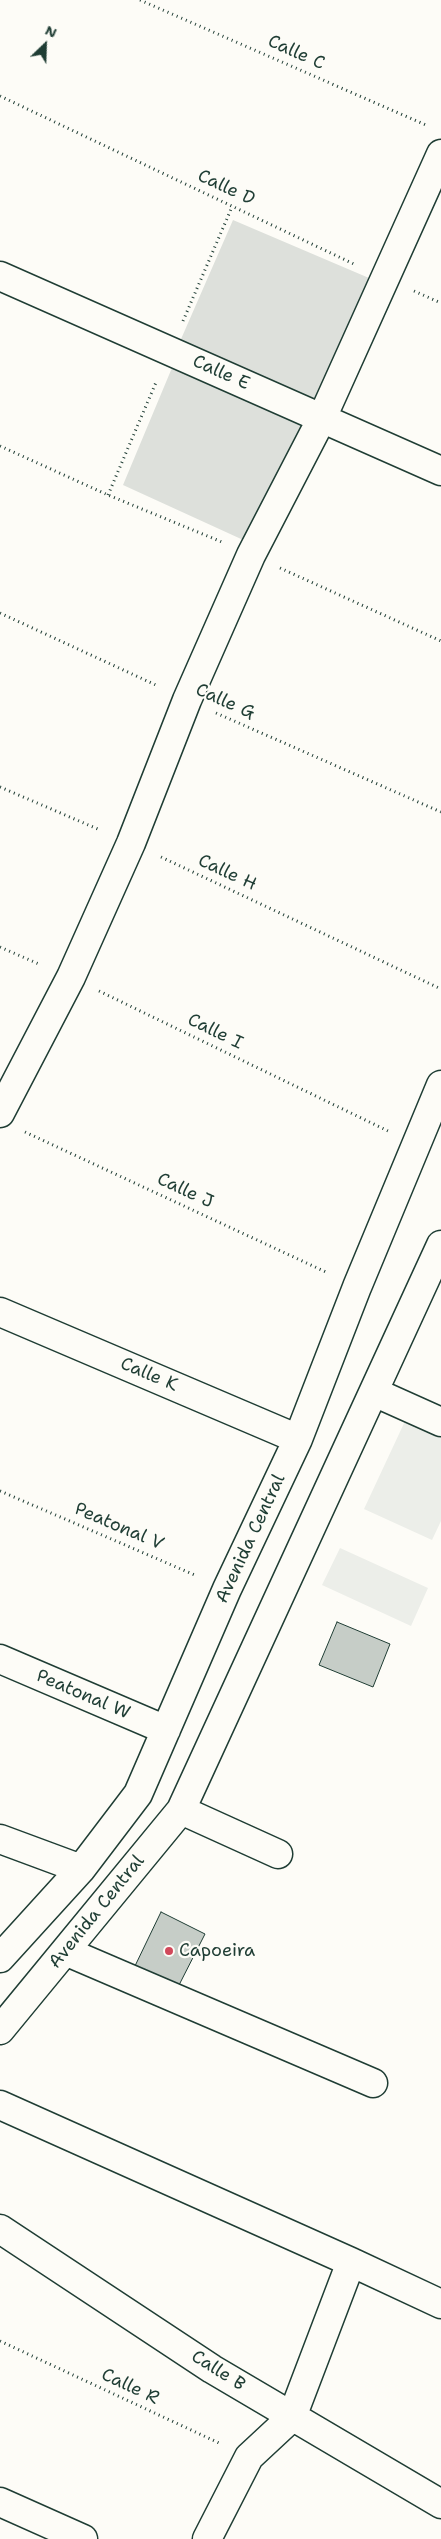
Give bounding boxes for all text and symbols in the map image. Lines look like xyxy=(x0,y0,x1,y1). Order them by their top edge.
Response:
north arrow xyxy=(20,20,70,70)
text: N xyxy=(42,21,60,42)
street label: Calle C xyxy=(264,31,328,75)
street label: Calle D xyxy=(194,165,258,211)
street label: Calle E xyxy=(189,351,253,395)
street label: Calle G xyxy=(192,679,258,725)
street label: Calle H xyxy=(194,850,260,896)
street label: Calle I xyxy=(184,1009,246,1055)
street label: Calle J xyxy=(153,1169,217,1213)
street label: Calle K xyxy=(117,1353,181,1397)
street label: Avenida Central xyxy=(212,1471,290,1607)
street label: Peatonal V xyxy=(71,1499,167,1555)
street label: Peatonal W xyxy=(33,1666,133,1724)
street label: Avenida Central xyxy=(45,1851,149,1973)
place label: Capoeira xyxy=(179,1940,255,1962)
marker: Capoeira xyxy=(163,1945,175,1957)
street label: Calle B xyxy=(187,2346,249,2396)
street label: Calle R xyxy=(98,2364,162,2410)

